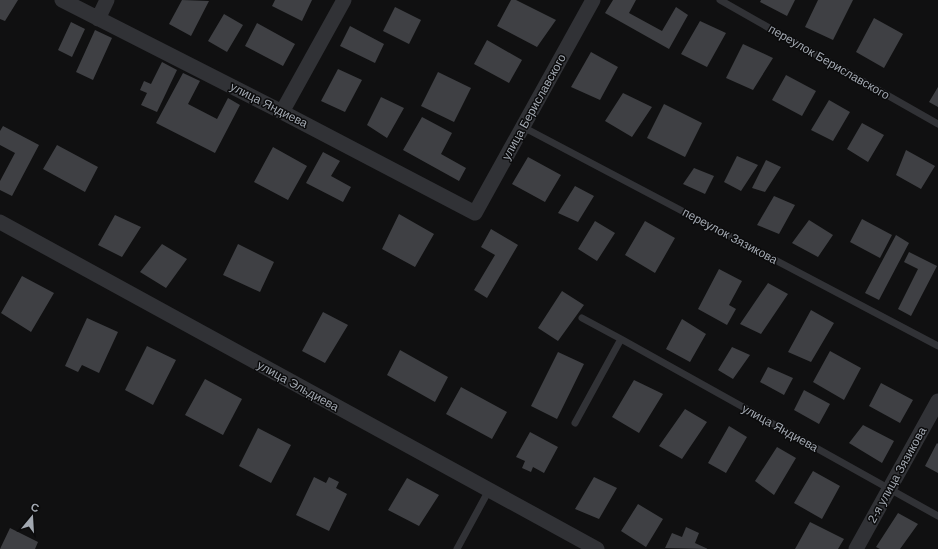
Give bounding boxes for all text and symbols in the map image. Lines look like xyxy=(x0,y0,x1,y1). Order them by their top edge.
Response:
street label: переулок Бериславского xyxy=(766,22,892,103)
street label: улица Бериславского xyxy=(499,51,569,162)
street label: улица Яндиева xyxy=(228,79,310,131)
street label: переулок Зязикова xyxy=(680,205,780,267)
street label: улица Эльдиева xyxy=(255,358,342,414)
street label: улица Яндиева xyxy=(739,401,821,455)
street label: 2-я улица Зязикова xyxy=(865,424,929,526)
north arrow xyxy=(12,497,52,537)
text: С xyxy=(29,501,41,514)

